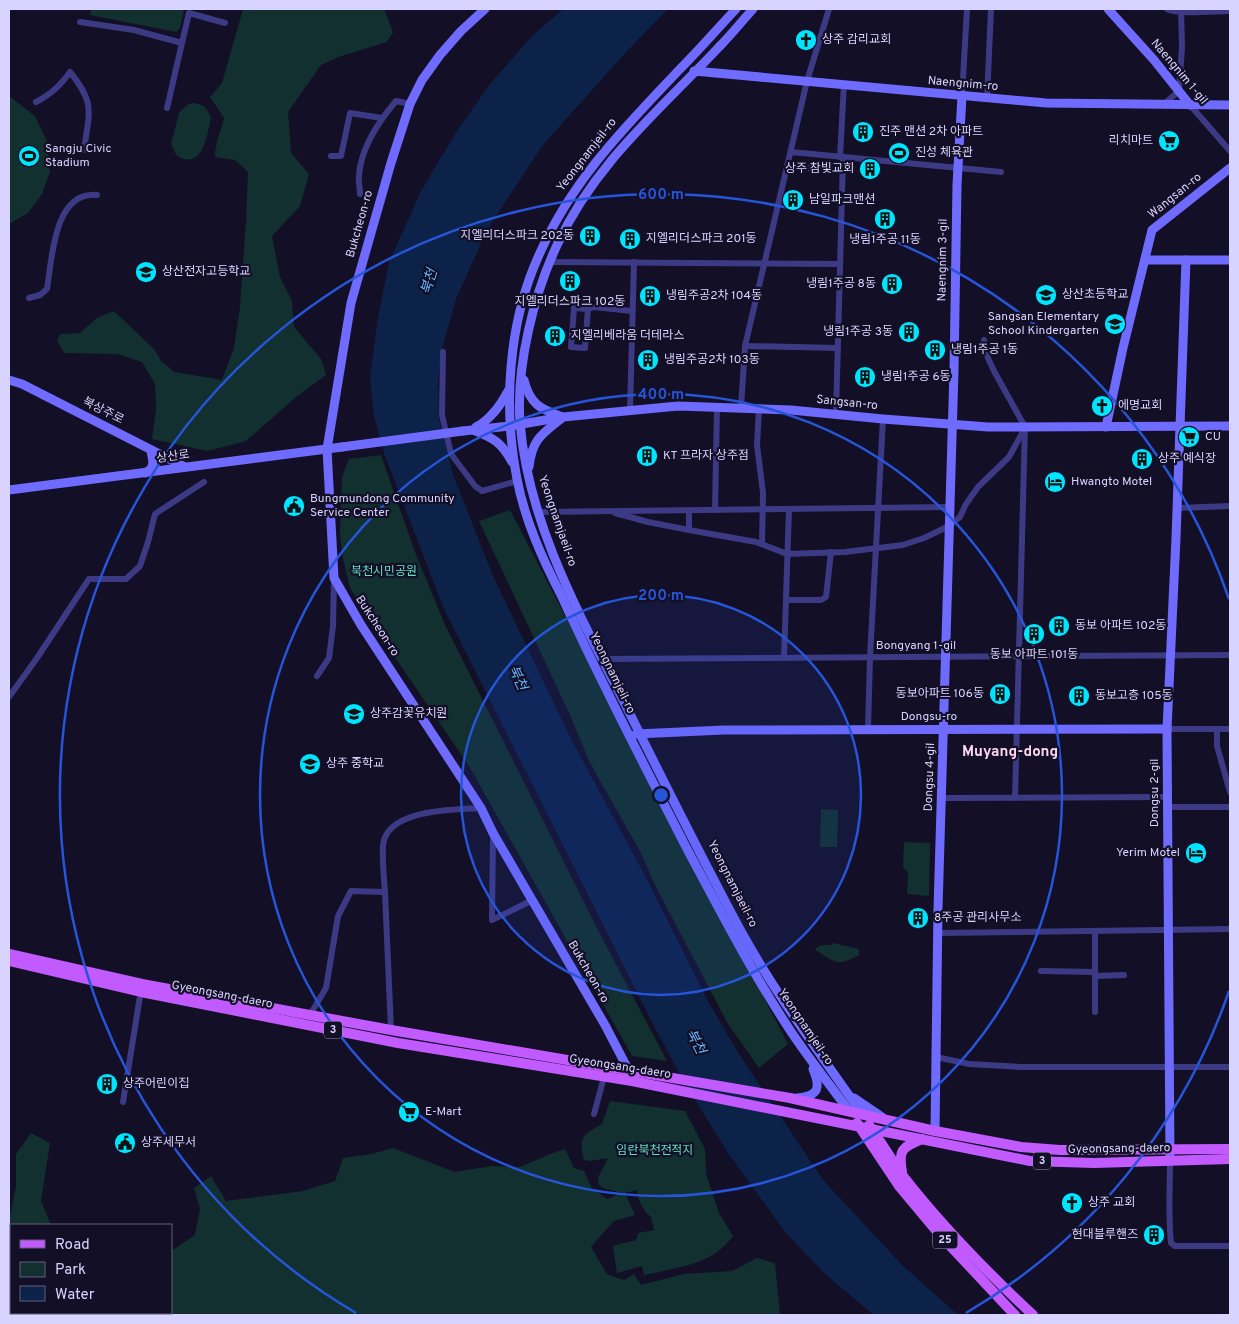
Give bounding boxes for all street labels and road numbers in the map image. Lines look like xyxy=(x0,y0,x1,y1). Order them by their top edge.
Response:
street label: Naengnim 1-gil xyxy=(1147,36,1211,108)
street label: Naengnim-ro xyxy=(927,73,999,95)
street label: Yeongnamjeil-ro xyxy=(553,115,621,195)
street label: Wangsan-ro xyxy=(1145,169,1205,223)
street label: Bukcheon-ro xyxy=(343,188,377,260)
street label: Naengnim 3-gil xyxy=(934,218,952,302)
street label: Sangsan-ro xyxy=(815,392,879,414)
street label: 북상주로 xyxy=(80,394,126,428)
street label: 상산로 xyxy=(155,447,191,467)
street label: Yeongnamjaeil-ro xyxy=(534,473,580,569)
street label: Bukcheon-ro xyxy=(351,593,403,660)
street label: Yeongnamjeil-ro xyxy=(585,630,639,717)
street label: Bongyang 1-gil xyxy=(876,638,956,654)
street label: Dongsu-ro xyxy=(901,709,958,725)
street label: Dongsu 4-gil xyxy=(921,742,939,812)
street label: Dongsu 2-gil xyxy=(1147,759,1163,827)
street label: Yeongnamjaeil-ro xyxy=(703,838,761,930)
street label: Bukcheon-ro xyxy=(564,938,612,1006)
street label: Gyeongsang-daero xyxy=(170,977,274,1013)
street label: Yeongnamjeil-ro xyxy=(773,986,837,1069)
road number: 3 xyxy=(324,1022,342,1038)
street label: Gyeongsang-daero xyxy=(568,1051,672,1083)
street label: Gyeongsang-daero xyxy=(1068,1140,1171,1158)
road number: 3 xyxy=(1033,1152,1051,1170)
road number: 25 xyxy=(932,1232,958,1248)

